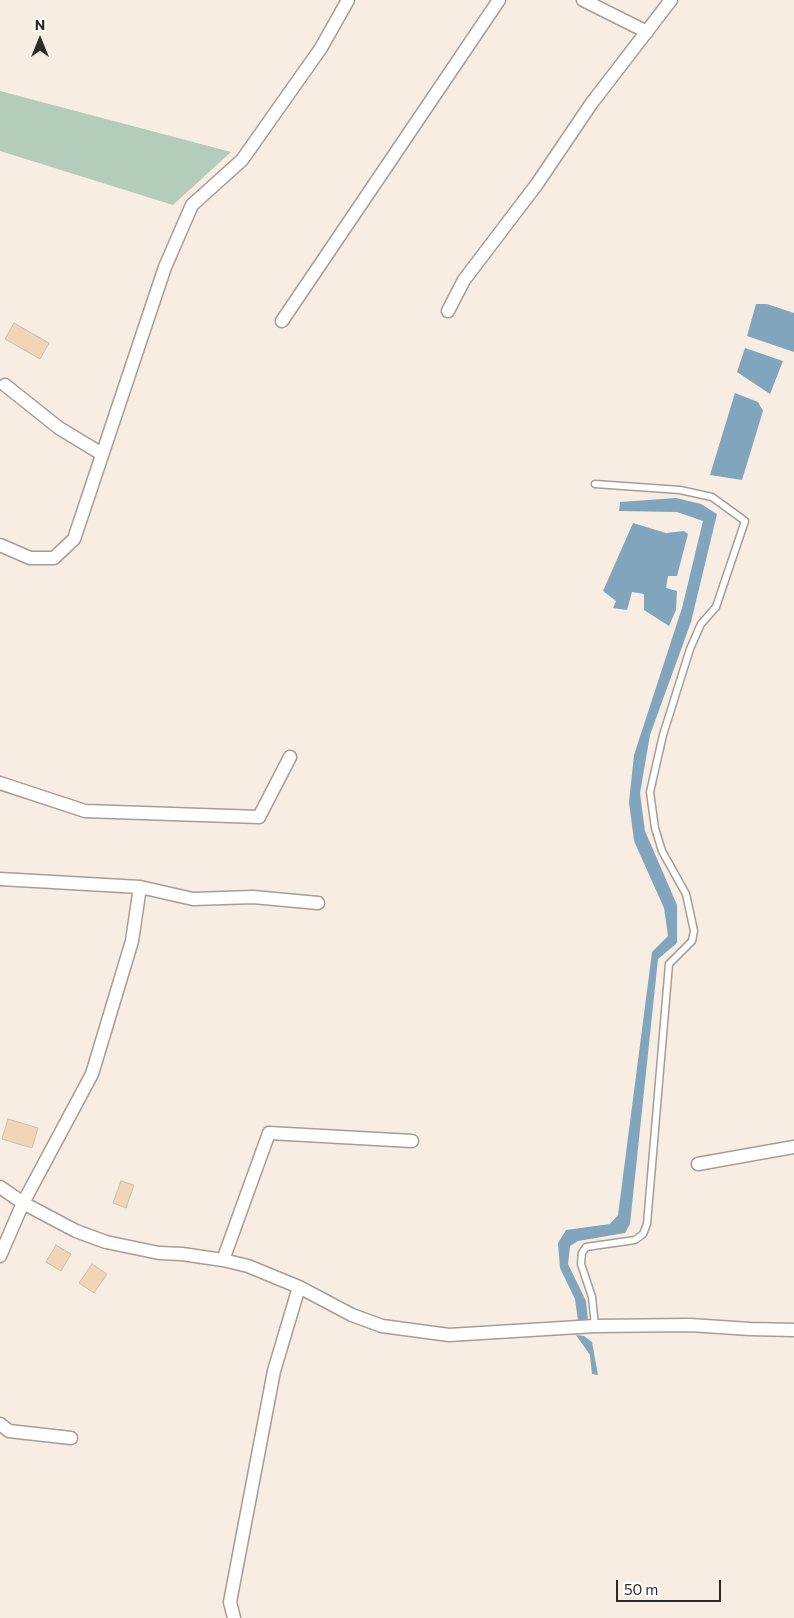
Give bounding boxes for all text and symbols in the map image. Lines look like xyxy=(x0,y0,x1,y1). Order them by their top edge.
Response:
north arrow xyxy=(15,15,65,65)
text: N xyxy=(35,16,45,33)
scale bar xyxy=(619,1570,724,1602)
text: 50 m xyxy=(624,1580,658,1598)

